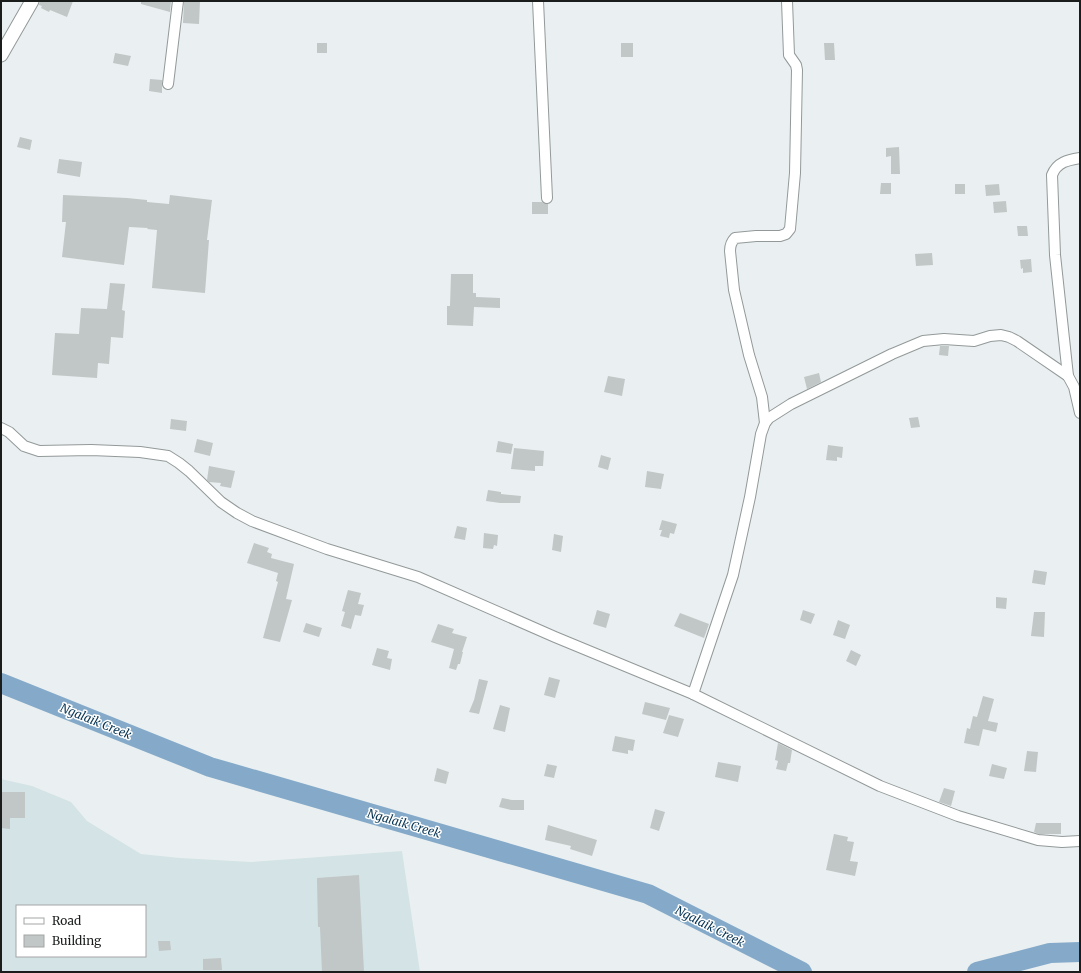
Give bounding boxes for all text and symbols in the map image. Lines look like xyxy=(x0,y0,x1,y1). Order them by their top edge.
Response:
water label: Ngalaik Creek xyxy=(58,700,134,742)
water label: Ngalaik Creek xyxy=(366,805,443,841)
water label: Ngalaik Creek xyxy=(673,902,747,950)
legend xyxy=(16,905,146,957)
text: Road xyxy=(52,913,81,928)
text: Building xyxy=(52,933,102,948)

